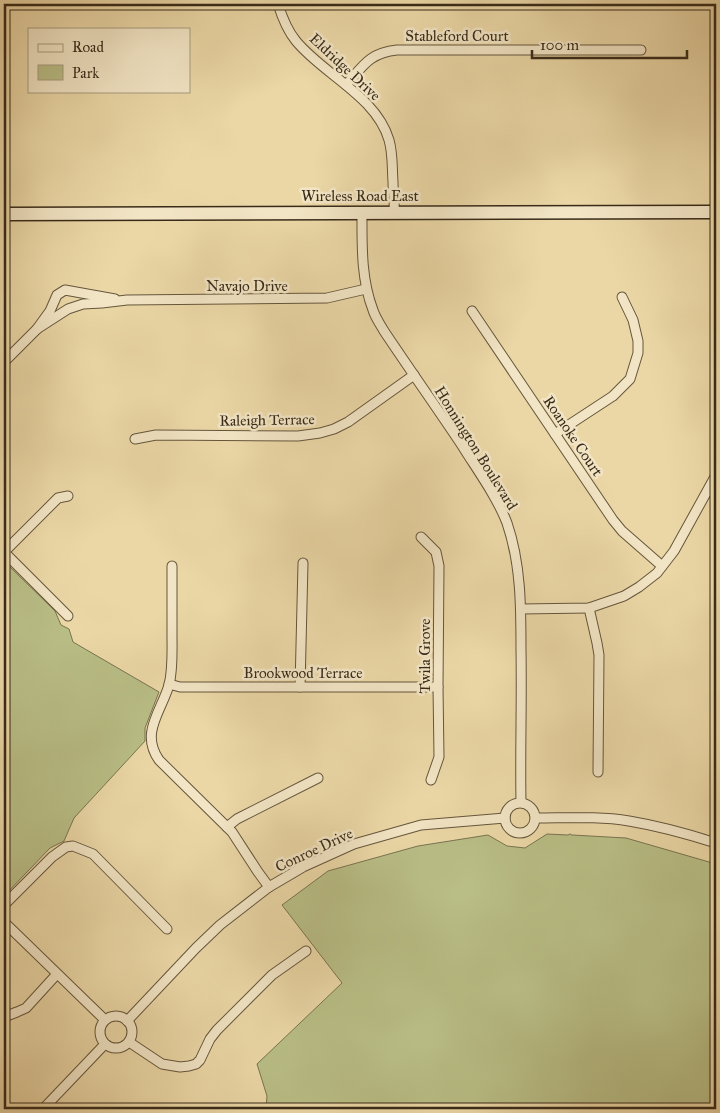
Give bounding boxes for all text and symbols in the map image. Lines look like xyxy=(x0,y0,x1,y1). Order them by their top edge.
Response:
street label: Stableford Court xyxy=(405,27,509,45)
legend xyxy=(28,28,190,92)
scale bar xyxy=(532,28,688,60)
street label: Eldridge Drive xyxy=(306,29,384,105)
text: 100 m xyxy=(540,36,580,54)
text: Road xyxy=(72,38,104,56)
text: Park xyxy=(72,64,99,82)
street label: Wireless Road East xyxy=(301,187,419,205)
street label: Navajo Drive xyxy=(206,277,288,295)
street label: Honnington Boulevard xyxy=(431,383,522,514)
street label: Roanoke Court xyxy=(539,392,607,480)
street label: Raleigh Terrace xyxy=(219,410,315,430)
street label: Twila Grove xyxy=(416,619,434,693)
street label: Brookwood Terrace xyxy=(244,664,362,682)
street label: Conroe Drive xyxy=(272,824,356,876)

